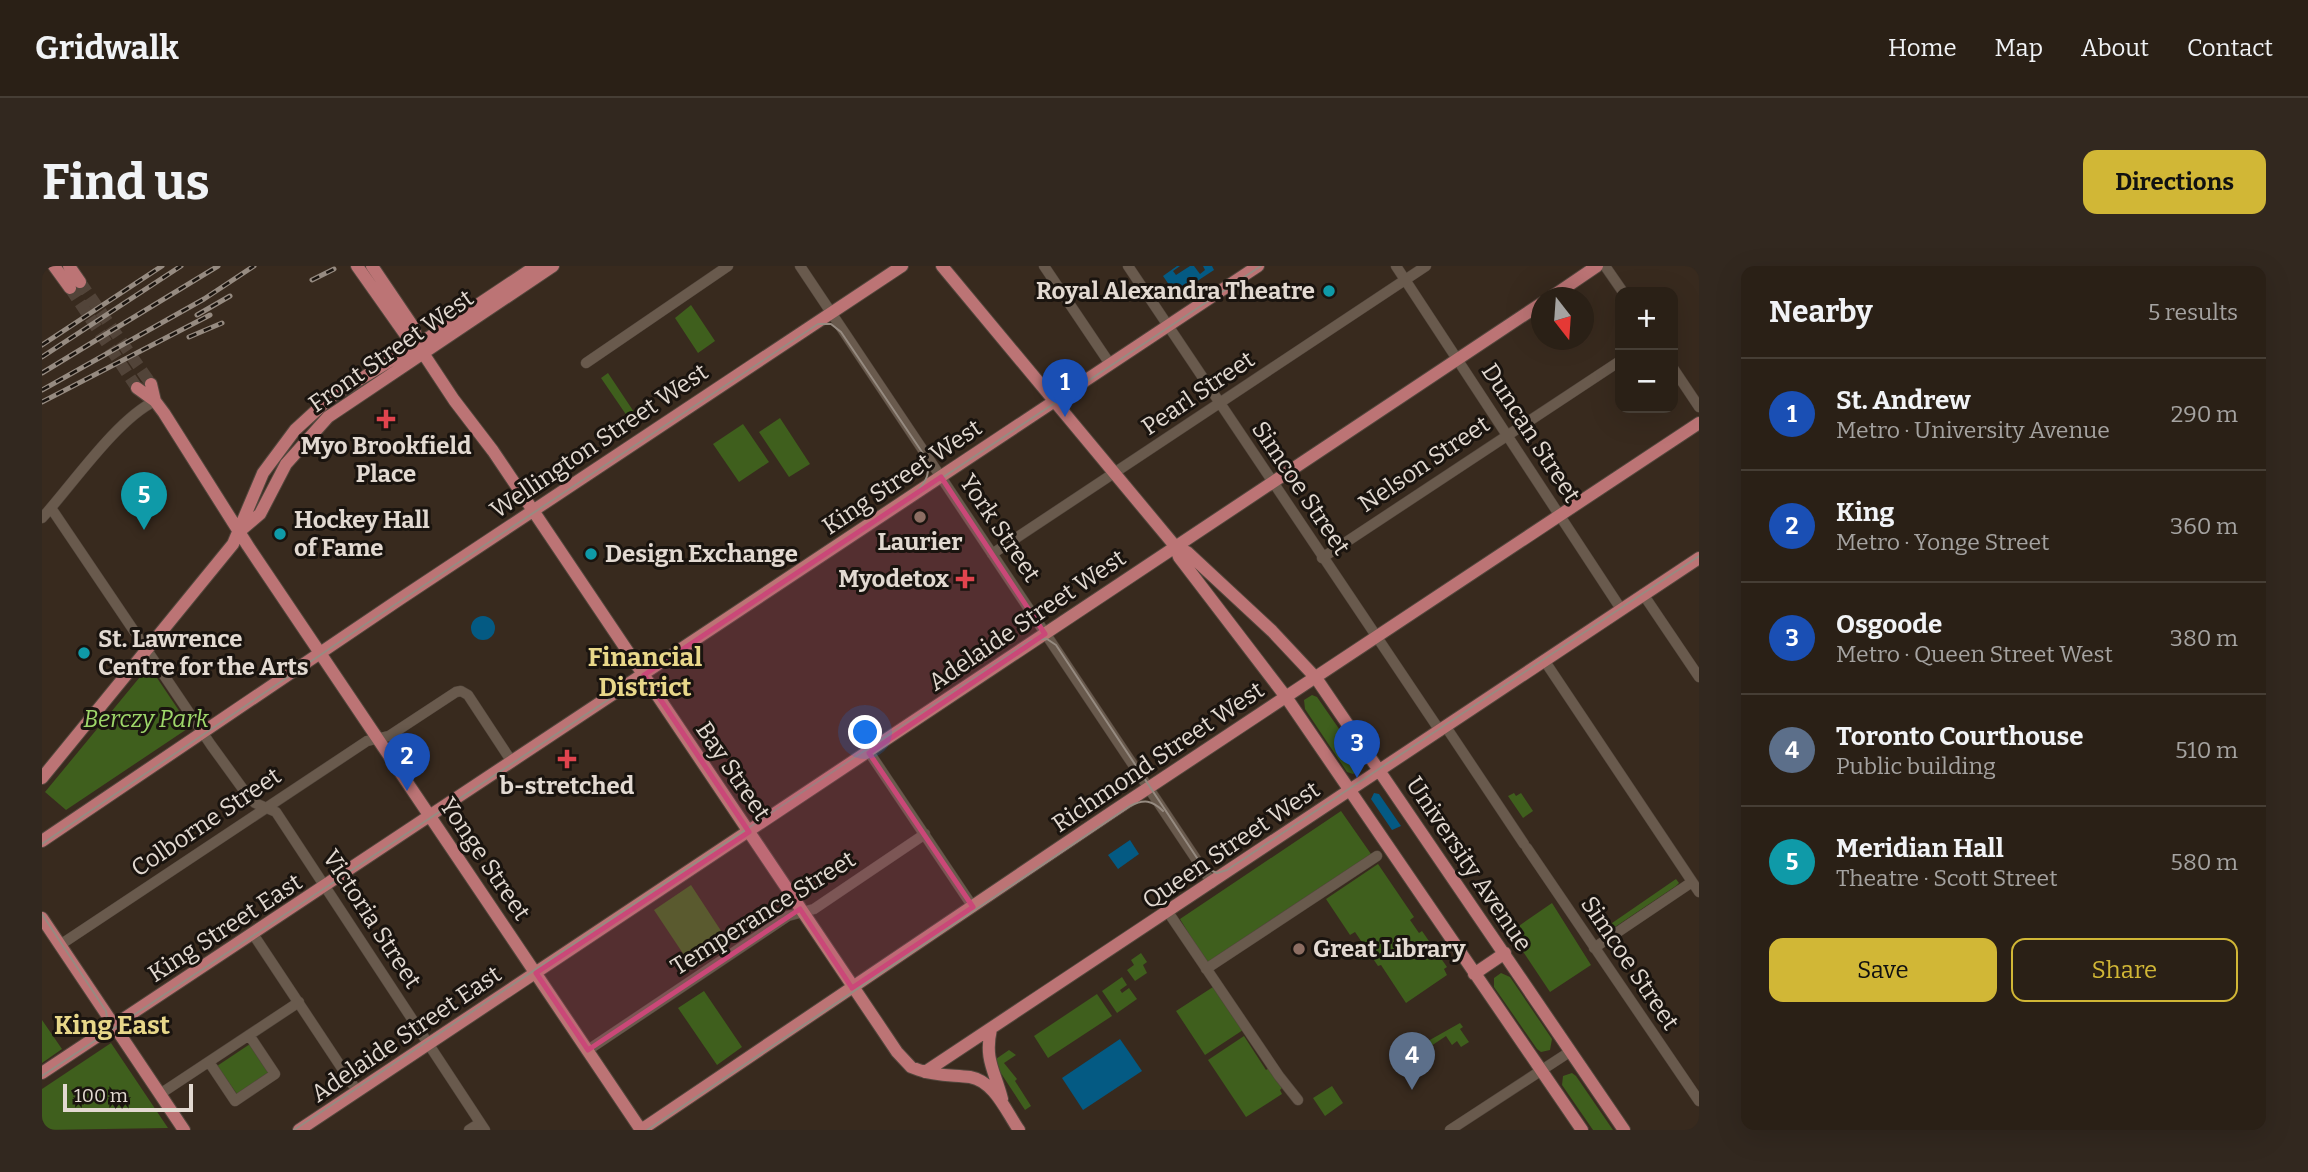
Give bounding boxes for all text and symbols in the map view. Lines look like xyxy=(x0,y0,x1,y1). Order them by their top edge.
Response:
text: Gridwalk xyxy=(35,28,179,68)
text: Home xyxy=(1888,34,1957,62)
text: Map xyxy=(1995,34,2043,62)
text: About xyxy=(2081,34,2149,62)
text: Contact xyxy=(2187,34,2273,62)
button: Directions xyxy=(2083,150,2266,214)
text: Find us xyxy=(42,153,210,212)
place label: Royal Alexandra Theatre xyxy=(1036,277,1315,305)
marker: Royal Alexandra Theatre xyxy=(1321,283,1337,299)
street label: Front Street West xyxy=(303,284,479,418)
north arrow xyxy=(1531,287,1594,350)
map controls xyxy=(1615,287,1678,413)
button: + xyxy=(1615,287,1678,350)
text: Nearby xyxy=(1769,294,1873,330)
text: 5 results xyxy=(2148,298,2238,326)
street label: Pearl Street xyxy=(1136,345,1260,441)
button: − xyxy=(1615,350,1678,413)
street label: Wellington Street West xyxy=(485,358,713,524)
street label: Duncan Street xyxy=(1476,358,1586,508)
pin: 1 xyxy=(1042,359,1088,417)
text: St. Andrew xyxy=(1836,385,1971,416)
text: 1 xyxy=(1787,400,1797,428)
text: 290 m xyxy=(2171,400,2238,428)
marker: Myo Brookfield Place xyxy=(376,409,396,429)
street label: Nelson Street xyxy=(1353,410,1495,518)
street label: King Street West xyxy=(817,413,987,541)
street label: Simcoe Street xyxy=(1246,416,1356,560)
text: Metro · University Avenue xyxy=(1836,416,2110,444)
place label: Myo Brookfield Place xyxy=(301,432,472,488)
street label: York Street xyxy=(954,469,1046,587)
pin: 5 xyxy=(121,472,167,530)
text: King xyxy=(1836,497,1894,528)
place label: Hockey Hall of Fame xyxy=(294,506,430,562)
marker: Laurier xyxy=(912,509,928,525)
text: 2 xyxy=(1786,512,1798,540)
text: 360 m xyxy=(2170,512,2238,540)
marker: Hockey Hall of Fame xyxy=(272,526,288,542)
place label: Laurier xyxy=(877,528,963,556)
text: Metro · Yonge Street xyxy=(1836,528,2049,556)
place label: Design Exchange xyxy=(605,540,798,568)
street label: Adelaide Street West xyxy=(923,543,1131,696)
marker: Design Exchange xyxy=(583,546,599,562)
place label: Myodetox xyxy=(838,565,949,593)
marker: Myodetox xyxy=(955,569,975,589)
text: Osgoode xyxy=(1836,609,1942,640)
text: 3 xyxy=(1785,624,1799,652)
text: 380 m xyxy=(2170,624,2238,652)
place label: St. Lawrence Centre for the Arts xyxy=(98,625,309,681)
text: Metro · Queen Street West xyxy=(1836,640,2113,668)
district label: Financial District xyxy=(588,642,702,703)
marker: St. Lawrence Centre for the Arts xyxy=(76,645,92,661)
street label: Richmond Street West xyxy=(1047,676,1269,838)
park label: Berczy Park xyxy=(83,705,210,733)
your location xyxy=(848,715,882,749)
street label: Bay Street xyxy=(690,716,776,826)
pin: 3 xyxy=(1334,720,1380,778)
text: Toronto Courthouse xyxy=(1836,721,2084,752)
pin: 2 xyxy=(384,733,430,791)
text: 4 xyxy=(1785,736,1799,764)
text: 510 m xyxy=(2175,736,2238,764)
marker: b-stretched xyxy=(557,749,577,769)
text: Public building xyxy=(1836,752,1996,780)
street label: Colborne Street xyxy=(126,761,286,882)
street label: University Avenue xyxy=(1400,771,1538,957)
place label: b-stretched xyxy=(500,772,635,800)
street label: Queen Street West xyxy=(1137,775,1325,915)
street label: Yonge Street xyxy=(434,793,536,926)
text: Meridian Hall xyxy=(1836,833,2004,864)
street label: Victoria Street xyxy=(317,844,427,994)
street label: Temperance Street xyxy=(666,845,861,981)
text: 5 xyxy=(1786,848,1798,876)
text: 580 m xyxy=(2171,848,2238,876)
text: Theatre · Scott Street xyxy=(1836,864,2058,892)
street label: King Street East xyxy=(143,868,307,988)
street label: Simcoe Street xyxy=(1575,891,1685,1035)
place label: Great Library xyxy=(1313,935,1466,963)
button: Save xyxy=(1769,938,1997,1002)
button: Share xyxy=(2011,938,2238,1002)
marker: Great Library xyxy=(1291,941,1307,957)
street label: Adelaide Street East xyxy=(306,960,507,1108)
district label: King East xyxy=(54,1010,171,1041)
pin: 4 xyxy=(1389,1032,1435,1090)
scale bar xyxy=(63,1081,192,1113)
text: 100 m xyxy=(74,1084,128,1107)

